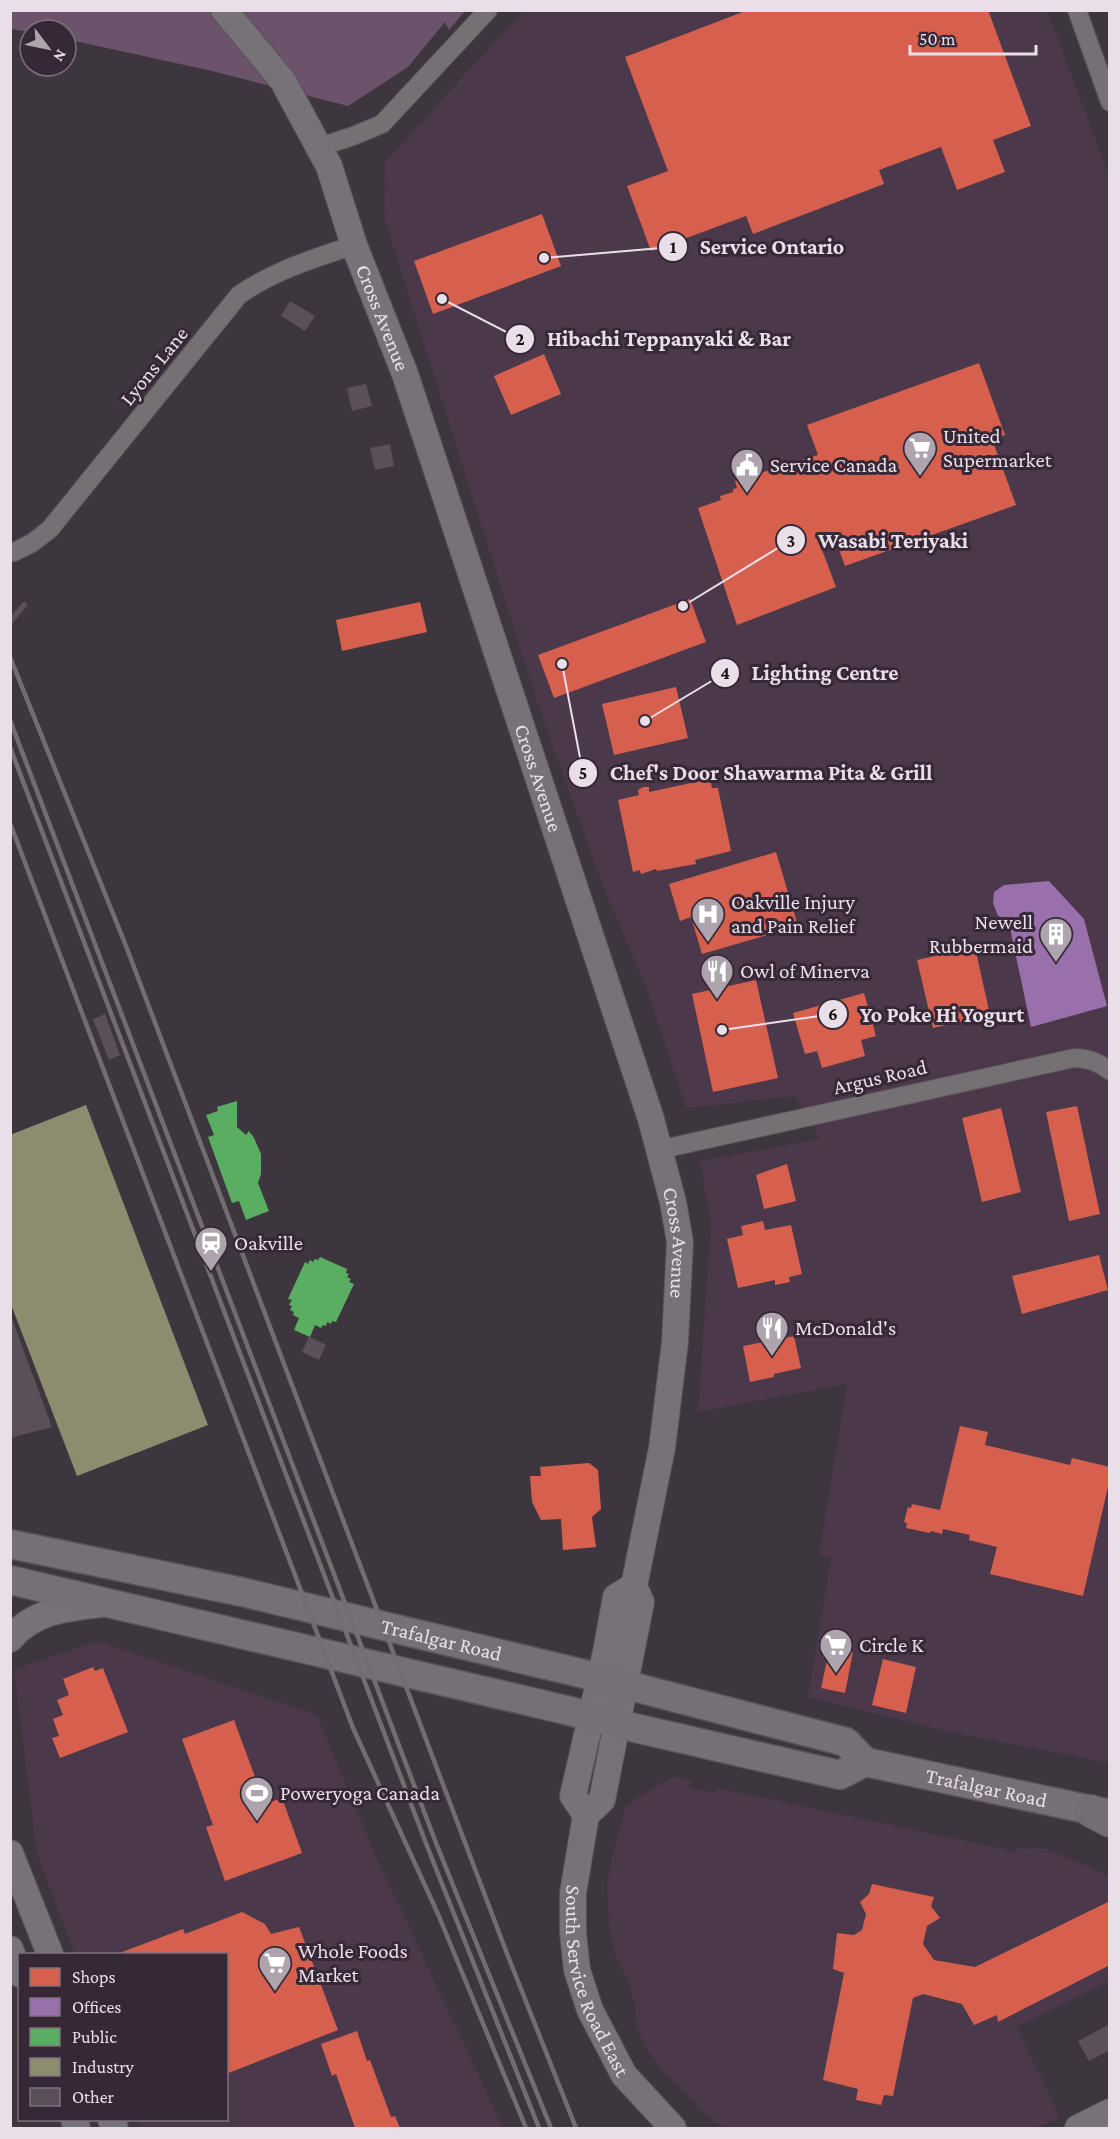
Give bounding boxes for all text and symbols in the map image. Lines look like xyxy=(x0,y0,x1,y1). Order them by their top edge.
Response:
north arrow xyxy=(18,18,78,78)
scale bar xyxy=(910,18,1036,56)
text: 50 m xyxy=(919,29,956,49)
text: N xyxy=(50,47,70,65)
callout: Service Ontario xyxy=(658,227,856,267)
text: Service Ontario xyxy=(700,234,844,259)
text: 1 xyxy=(670,237,677,257)
street label: Cross Avenue xyxy=(351,261,415,374)
callout: Hibachi Teppanyaki & Bar xyxy=(505,319,803,359)
street label: Lyons Lane xyxy=(115,322,193,410)
text: Hibachi Teppanyaki & Bar xyxy=(547,326,791,351)
text: 2 xyxy=(515,329,525,349)
place label: United Supermarket xyxy=(943,424,1053,472)
supermarket icon: United Supermarket xyxy=(902,430,938,477)
public building icon: Service Canada xyxy=(729,447,765,494)
place label: Service Canada xyxy=(770,453,898,477)
callout: Wasabi Teriyaki xyxy=(776,520,980,560)
text: Wasabi Teriyaki xyxy=(817,528,969,553)
text: 3 xyxy=(787,531,795,551)
callout: Lighting Centre xyxy=(710,653,911,693)
text: Lighting Centre xyxy=(752,660,898,685)
text: 4 xyxy=(720,663,730,683)
street label: Cross Avenue xyxy=(509,721,567,835)
callout: Chef's Door Shawarma Pita & Grill xyxy=(568,753,945,793)
text: Chef's Door Shawarma Pita & Grill xyxy=(610,760,933,785)
text: 5 xyxy=(579,763,587,783)
place label: Oakville Injury and Pain Relief xyxy=(731,890,857,938)
hospital icon: Oakville Injury and Pain Relief xyxy=(690,896,726,943)
place label: Newell Rubbermaid xyxy=(929,910,1033,958)
building icon: Newell Rubbermaid xyxy=(1038,916,1074,963)
restaurant icon: Owl of Minerva xyxy=(699,953,735,1000)
place label: Owl of Minerva xyxy=(740,959,870,983)
callout: Yo Poke Hi Yogurt xyxy=(818,994,1036,1034)
text: Yo Poke Hi Yogurt xyxy=(860,1002,1025,1027)
text: 6 xyxy=(828,1004,838,1024)
street label: Argus Road xyxy=(831,1055,929,1099)
street label: Cross Avenue xyxy=(658,1184,692,1299)
station icon: Oakville xyxy=(193,1225,229,1272)
place label: Oakville xyxy=(234,1231,303,1255)
restaurant icon: McDonald's xyxy=(754,1310,790,1357)
place label: McDonald's xyxy=(795,1316,896,1340)
street label: Trafalgar Road xyxy=(379,1614,504,1666)
supermarket icon: Circle K xyxy=(818,1627,854,1674)
place label: Circle K xyxy=(859,1633,924,1657)
street label: Trafalgar Road xyxy=(924,1763,1049,1812)
sports icon: Poweryoga Canada xyxy=(239,1775,275,1822)
place label: Poweryoga Canada xyxy=(280,1781,440,1805)
street label: South Service Road East xyxy=(561,1884,635,2081)
place label: Whole Foods Market xyxy=(298,1939,408,1987)
supermarket icon: Whole Foods Market xyxy=(257,1945,293,1992)
legend xyxy=(18,1953,228,2121)
text: Shops xyxy=(72,1967,116,1987)
text: Offices xyxy=(72,1997,121,2017)
text: Public xyxy=(72,2027,117,2047)
text: Industry xyxy=(72,2057,135,2077)
text: Other xyxy=(72,2087,115,2107)

